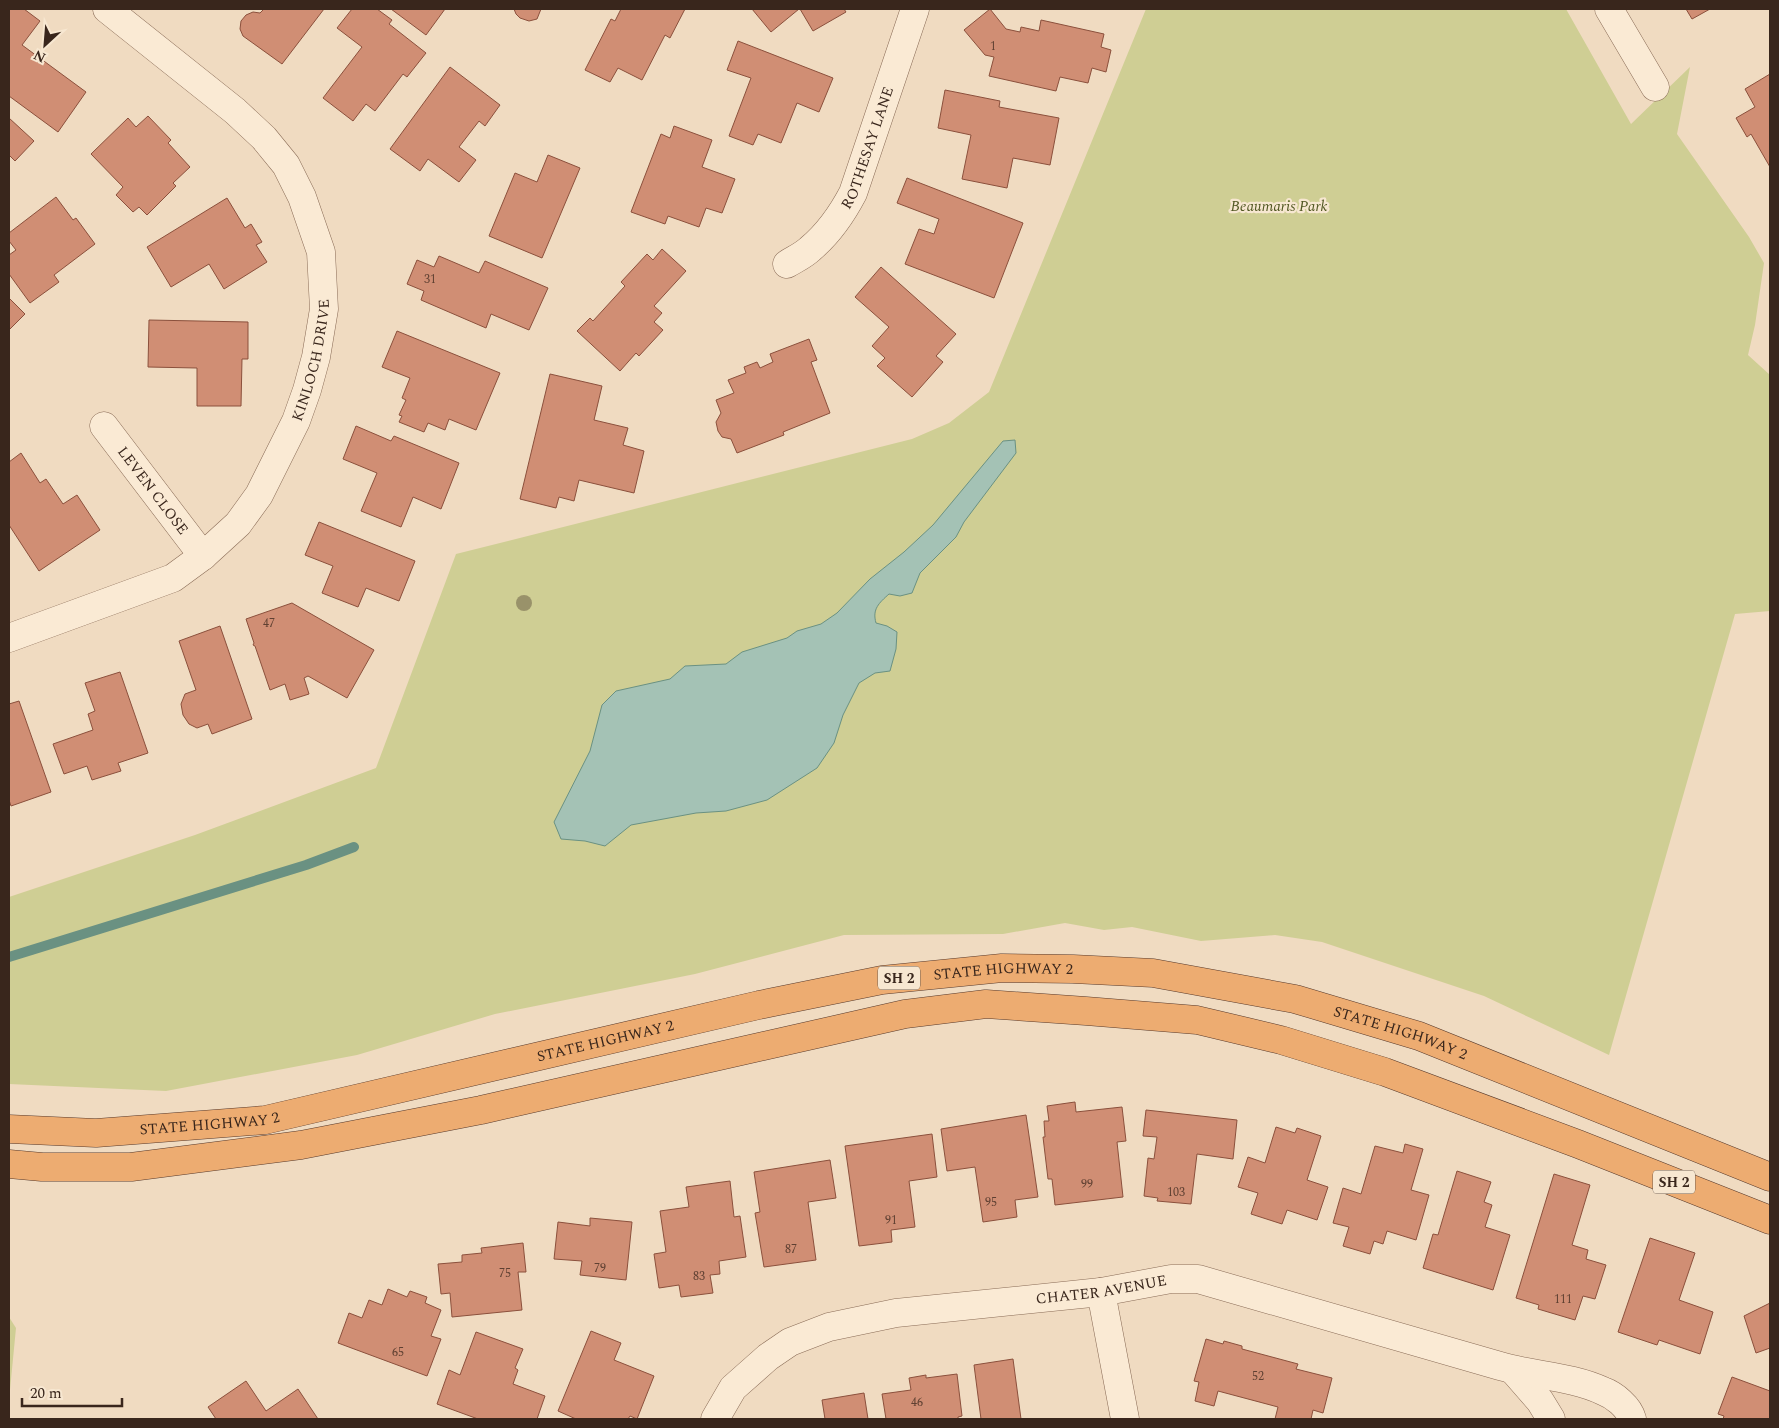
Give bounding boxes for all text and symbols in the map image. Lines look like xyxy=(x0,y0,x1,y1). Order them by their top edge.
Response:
north arrow xyxy=(20,20,70,70)
house number: 1 xyxy=(990,37,996,56)
text: N xyxy=(30,44,49,68)
street label: ROTHESAY LANE xyxy=(835,84,900,214)
park label: Beaumaris Park xyxy=(1230,195,1328,218)
house number: 31 xyxy=(424,270,436,289)
street label: KINLOCH DRIVE xyxy=(286,298,336,425)
street label: LEVEN CLOSE xyxy=(111,442,194,540)
house number: 47 xyxy=(263,614,275,633)
street label: STATE HIGHWAY 2 xyxy=(932,957,1073,987)
road number: SH 2 xyxy=(878,966,920,990)
street label: STATE HIGHWAY 2 xyxy=(1330,1000,1471,1066)
street label: STATE HIGHWAY 2 xyxy=(535,1014,676,1068)
street label: STATE HIGHWAY 2 xyxy=(139,1106,282,1142)
road number: SH 2 xyxy=(1653,1170,1695,1194)
house number: 99 xyxy=(1081,1175,1093,1194)
house number: 103 xyxy=(1167,1183,1185,1202)
house number: 95 xyxy=(985,1193,997,1212)
house number: 91 xyxy=(885,1211,897,1230)
house number: 87 xyxy=(785,1240,797,1259)
house number: 79 xyxy=(594,1259,606,1278)
house number: 75 xyxy=(499,1264,511,1283)
house number: 83 xyxy=(693,1267,705,1286)
street label: CHATER AVENUE xyxy=(1035,1269,1169,1311)
house number: 111 xyxy=(1554,1290,1572,1309)
house number: 65 xyxy=(392,1343,404,1362)
house number: 52 xyxy=(1252,1367,1264,1386)
scale bar xyxy=(22,1376,122,1408)
text: 20 m xyxy=(30,1382,62,1405)
house number: 46 xyxy=(911,1393,923,1412)

